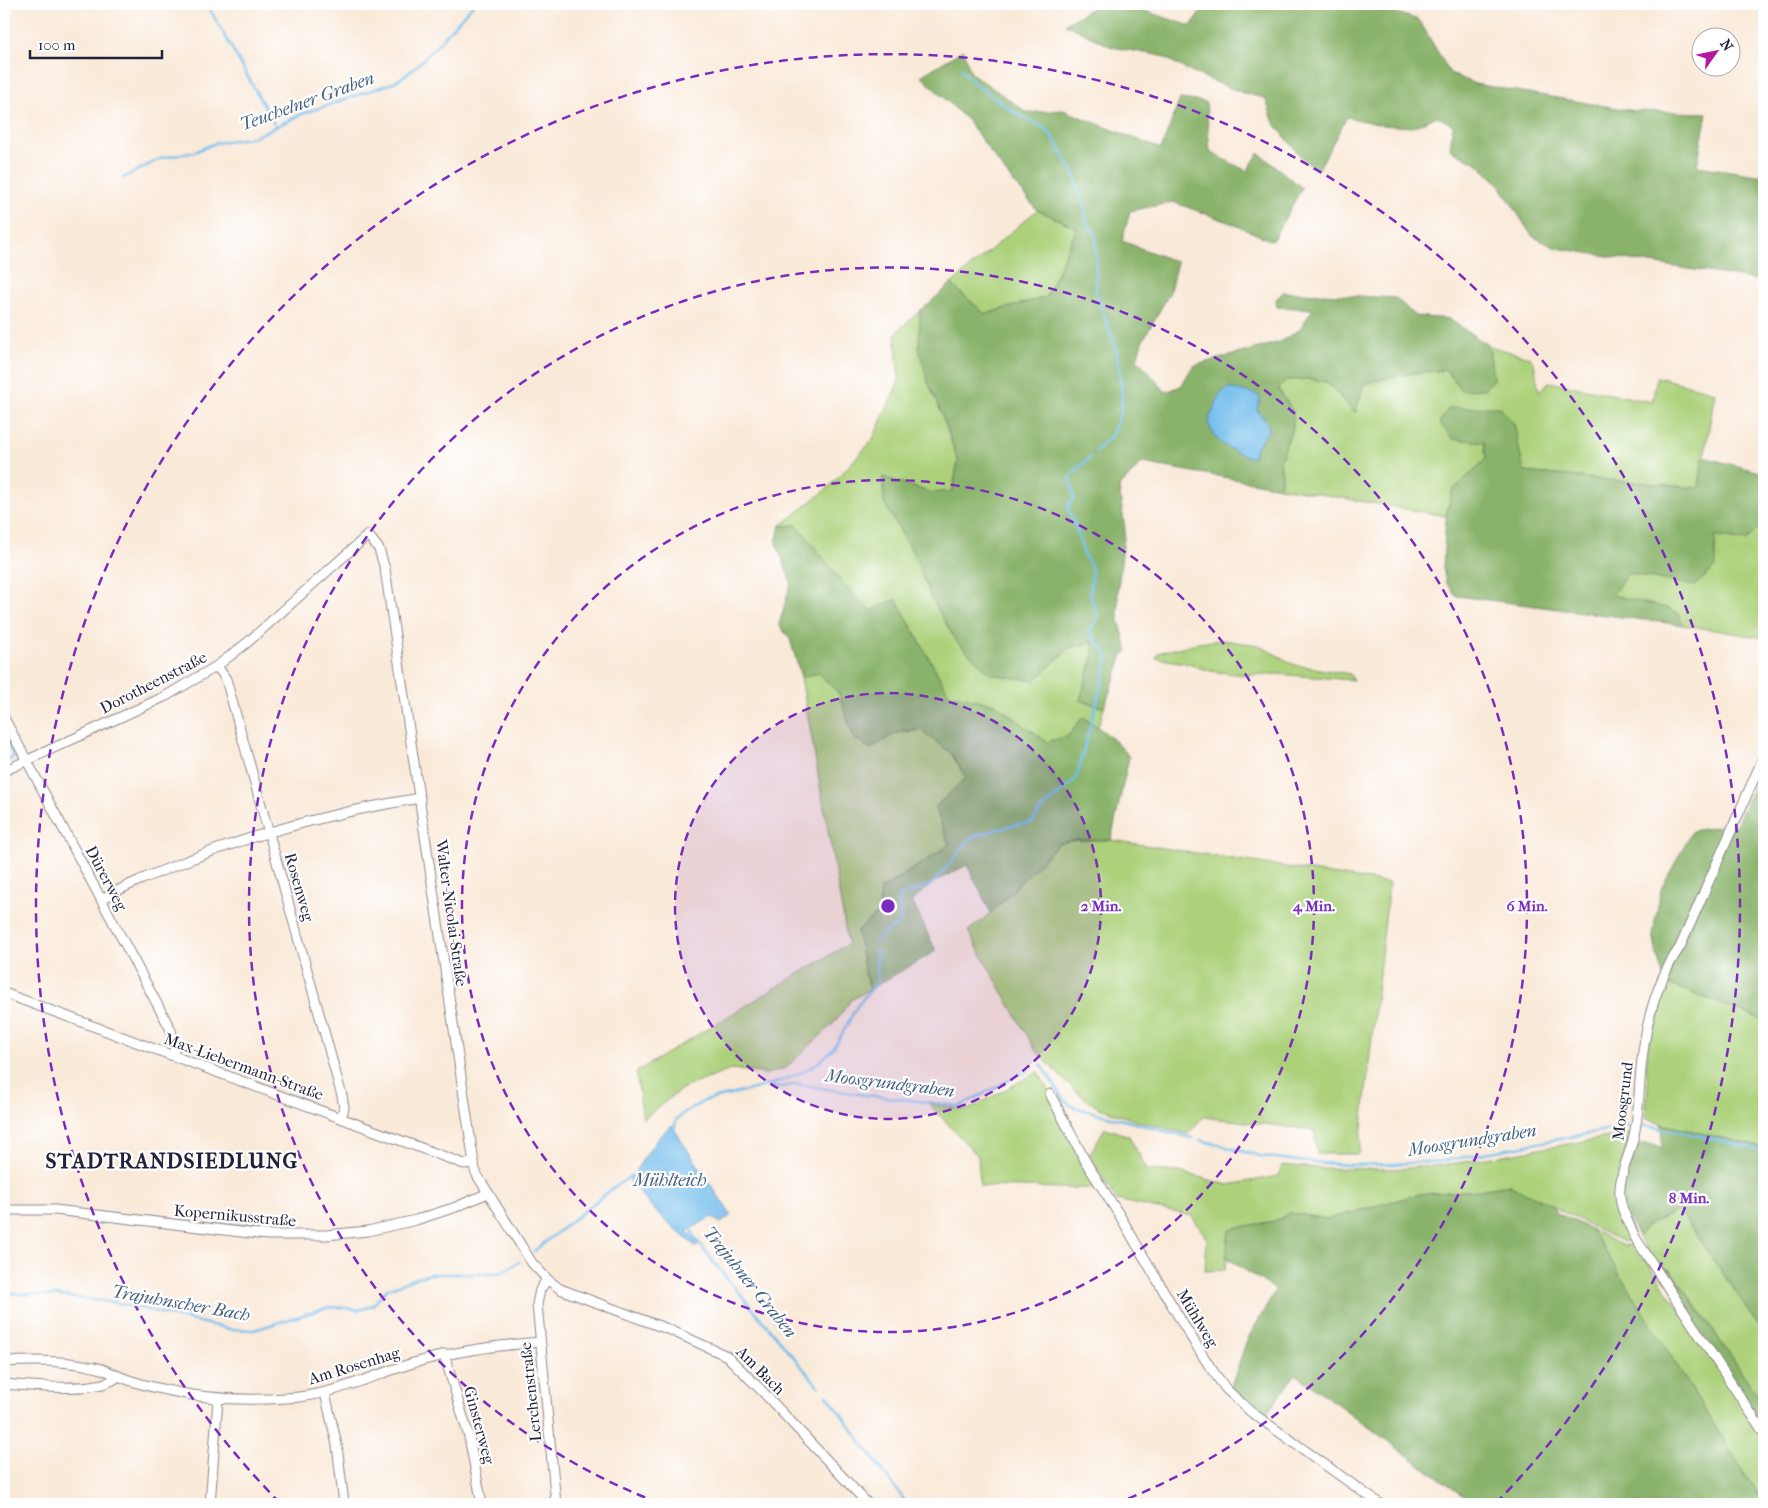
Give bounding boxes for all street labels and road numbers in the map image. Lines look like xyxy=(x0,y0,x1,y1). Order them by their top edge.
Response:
street label: Dorotheenstraße xyxy=(97,647,210,718)
street label: Walter-Nicolai-Straße xyxy=(432,837,471,988)
street label: Dürerweg xyxy=(82,842,132,914)
street label: Rosenweg xyxy=(281,851,318,924)
street label: Max-Liebermann-Straße xyxy=(162,1029,326,1104)
street label: Moosgrund xyxy=(1608,1060,1637,1141)
street label: Kopernikusstraße xyxy=(173,1201,297,1230)
street label: Mühlweg xyxy=(1173,1286,1223,1351)
street label: Lerchenstraße xyxy=(516,1341,545,1443)
street label: Am Bach xyxy=(732,1341,789,1399)
street label: Am Rosenhag xyxy=(305,1342,403,1389)
street label: Ginsterweg xyxy=(460,1384,499,1467)

